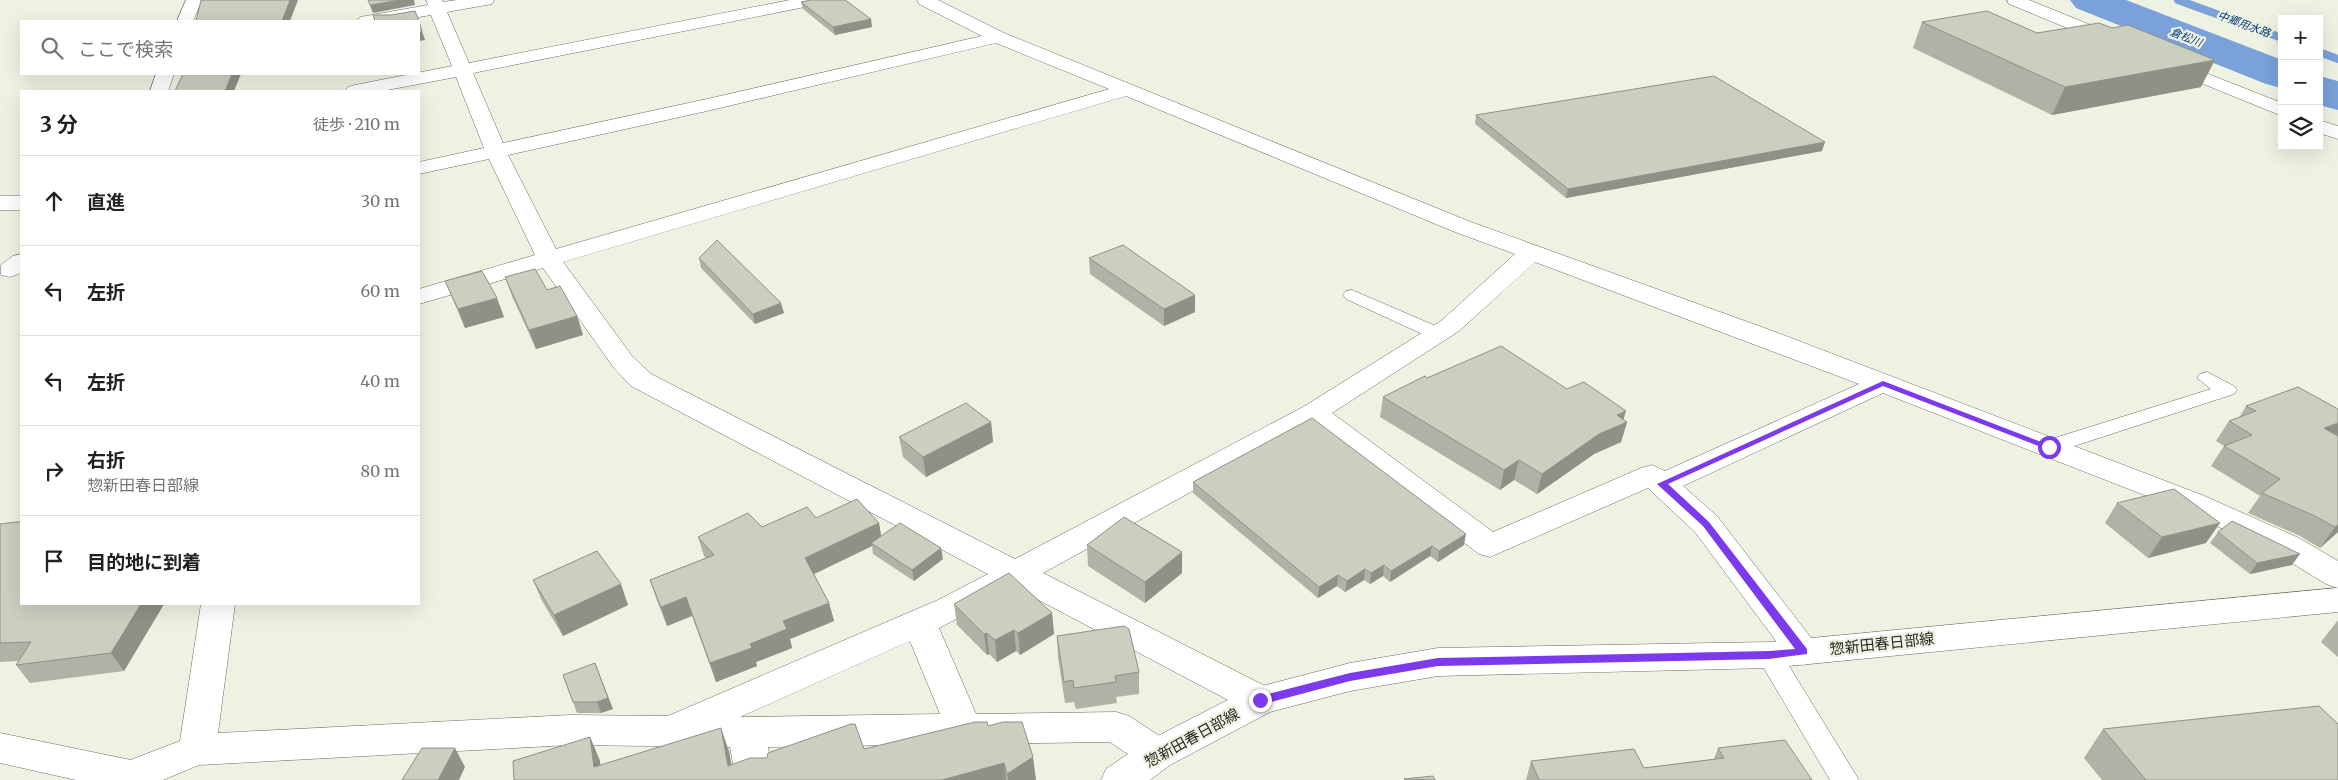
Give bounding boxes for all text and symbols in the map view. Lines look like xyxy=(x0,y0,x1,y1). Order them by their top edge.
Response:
water label: 中郷用水路 xyxy=(2216,8,2273,40)
map controls xyxy=(2278,15,2323,150)
button: + xyxy=(2278,15,2323,60)
search box xyxy=(20,20,420,75)
water label: 倉松川 xyxy=(2168,25,2205,50)
icon: search xyxy=(38,34,66,62)
text: ここで検索 xyxy=(78,37,173,61)
button: − xyxy=(2278,60,2323,105)
button: layers xyxy=(2278,105,2323,150)
text: 3 分 xyxy=(40,111,78,138)
text: 徒歩 · 210 m xyxy=(313,114,400,134)
icon: ahead xyxy=(40,187,68,215)
text: 直進 xyxy=(87,190,125,214)
text: 30 m xyxy=(361,191,400,211)
icon: left xyxy=(40,277,68,305)
text: 左折 xyxy=(87,280,125,304)
text: 60 m xyxy=(360,281,400,301)
icon: left xyxy=(40,367,68,395)
text: 左折 xyxy=(87,370,125,394)
text: 40 m xyxy=(360,371,400,391)
route start xyxy=(2038,436,2061,459)
text: 右折 xyxy=(87,448,125,472)
icon: right xyxy=(40,457,68,485)
text: 80 m xyxy=(361,461,400,481)
text: 惣新田春日部線 xyxy=(87,475,199,495)
icon: arrive xyxy=(40,547,68,575)
text: 目的地に到着 xyxy=(87,550,201,574)
street label: 惣新田春日部線 xyxy=(1829,629,1935,658)
route end xyxy=(1249,689,1272,712)
street label: 惣新田春日部線 xyxy=(1141,704,1242,771)

